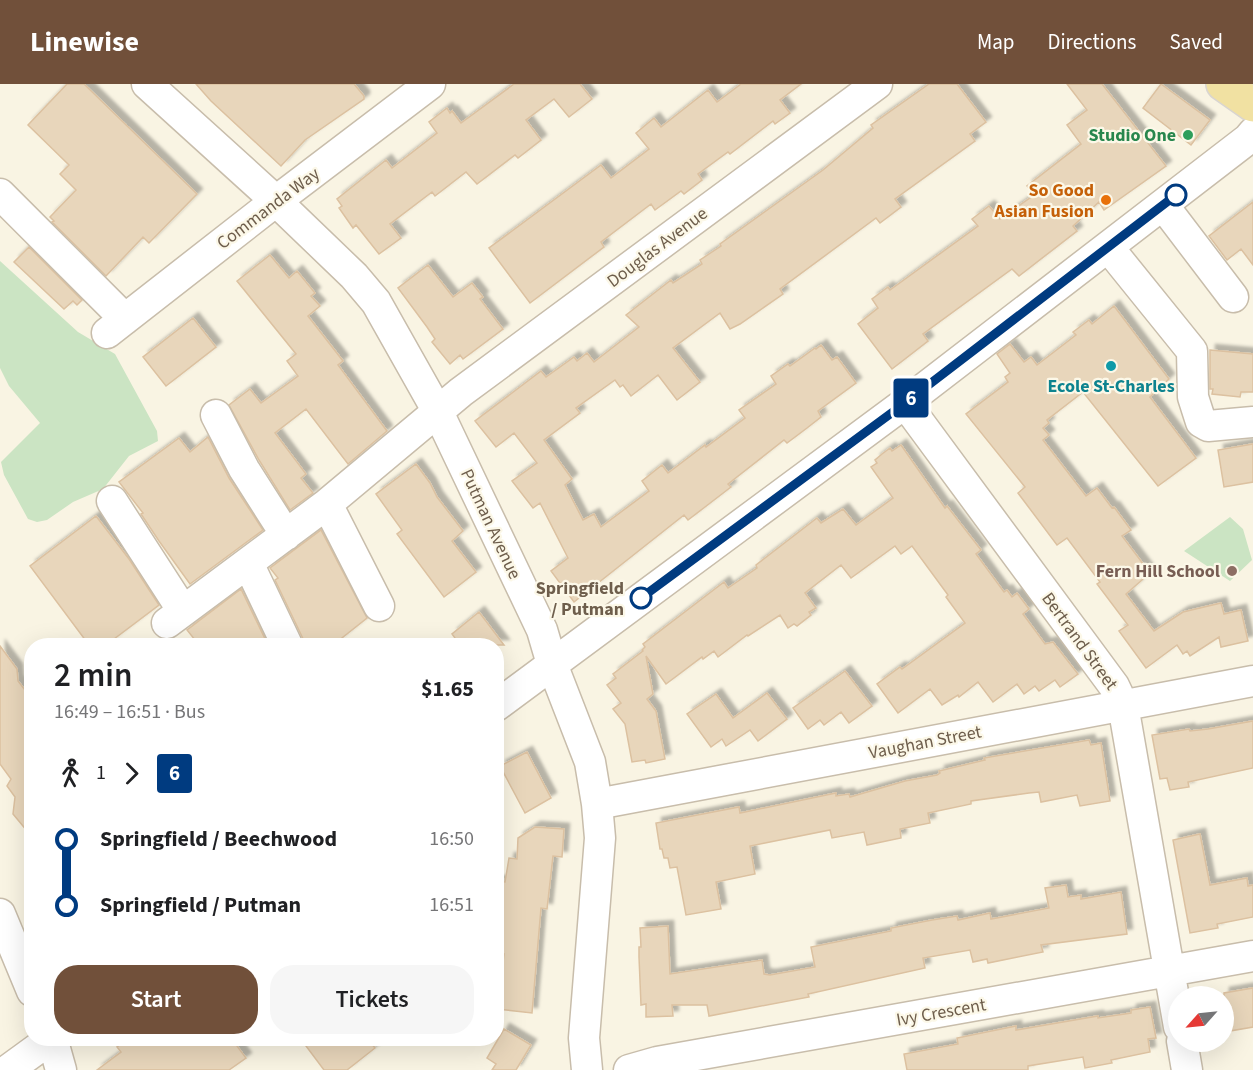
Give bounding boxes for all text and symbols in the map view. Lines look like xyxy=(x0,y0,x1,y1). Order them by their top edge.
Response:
text: Linewise xyxy=(30,22,139,62)
text: Map xyxy=(977,27,1015,57)
text: Directions xyxy=(1048,27,1136,57)
text: Saved xyxy=(1169,27,1223,57)
place label: Studio One xyxy=(1089,123,1176,148)
marker: Studio One xyxy=(1181,128,1195,142)
street label: Commanda Way xyxy=(212,161,325,255)
place label: So Good Asian Fusion xyxy=(994,178,1094,224)
unlabelled marker xyxy=(1165,184,1187,206)
marker: So Good Asian Fusion xyxy=(1099,193,1113,207)
street label: Douglas Avenue xyxy=(602,201,713,293)
marker: Ecole St-Charles xyxy=(1104,359,1118,373)
place label: Ecole St-Charles xyxy=(1047,374,1175,399)
line badge: 6 xyxy=(892,378,930,418)
text: 6 xyxy=(905,383,917,413)
street label: Putman Avenue xyxy=(454,465,527,583)
place label: Fern Hill School xyxy=(1096,559,1220,584)
marker: Fern Hill School xyxy=(1225,564,1239,578)
place label: Springfield / Putman xyxy=(536,576,624,622)
marker: Springfield / Putman xyxy=(630,587,652,609)
street label: Bertrand Street xyxy=(1036,587,1124,695)
text: 2 min xyxy=(54,652,132,699)
text: $1.65 xyxy=(421,673,474,705)
text: 16:49 – 16:51 · Bus xyxy=(54,698,205,726)
street label: Vaughan Street xyxy=(867,719,984,766)
icon: walk xyxy=(54,757,87,790)
icon: forward xyxy=(115,757,148,790)
text: 6 xyxy=(169,758,180,788)
text: 1 xyxy=(96,759,106,787)
text: Springfield / Beechwood xyxy=(100,823,337,855)
text: 16:50 xyxy=(429,825,474,853)
text: Springfield / Putman xyxy=(100,889,301,921)
text: 16:51 xyxy=(429,891,474,919)
button: Start xyxy=(54,965,258,1034)
button: Tickets xyxy=(270,965,474,1034)
north arrow xyxy=(1168,986,1234,1052)
map controls xyxy=(1168,986,1234,1052)
street label: Ivy Crescent xyxy=(894,992,988,1033)

